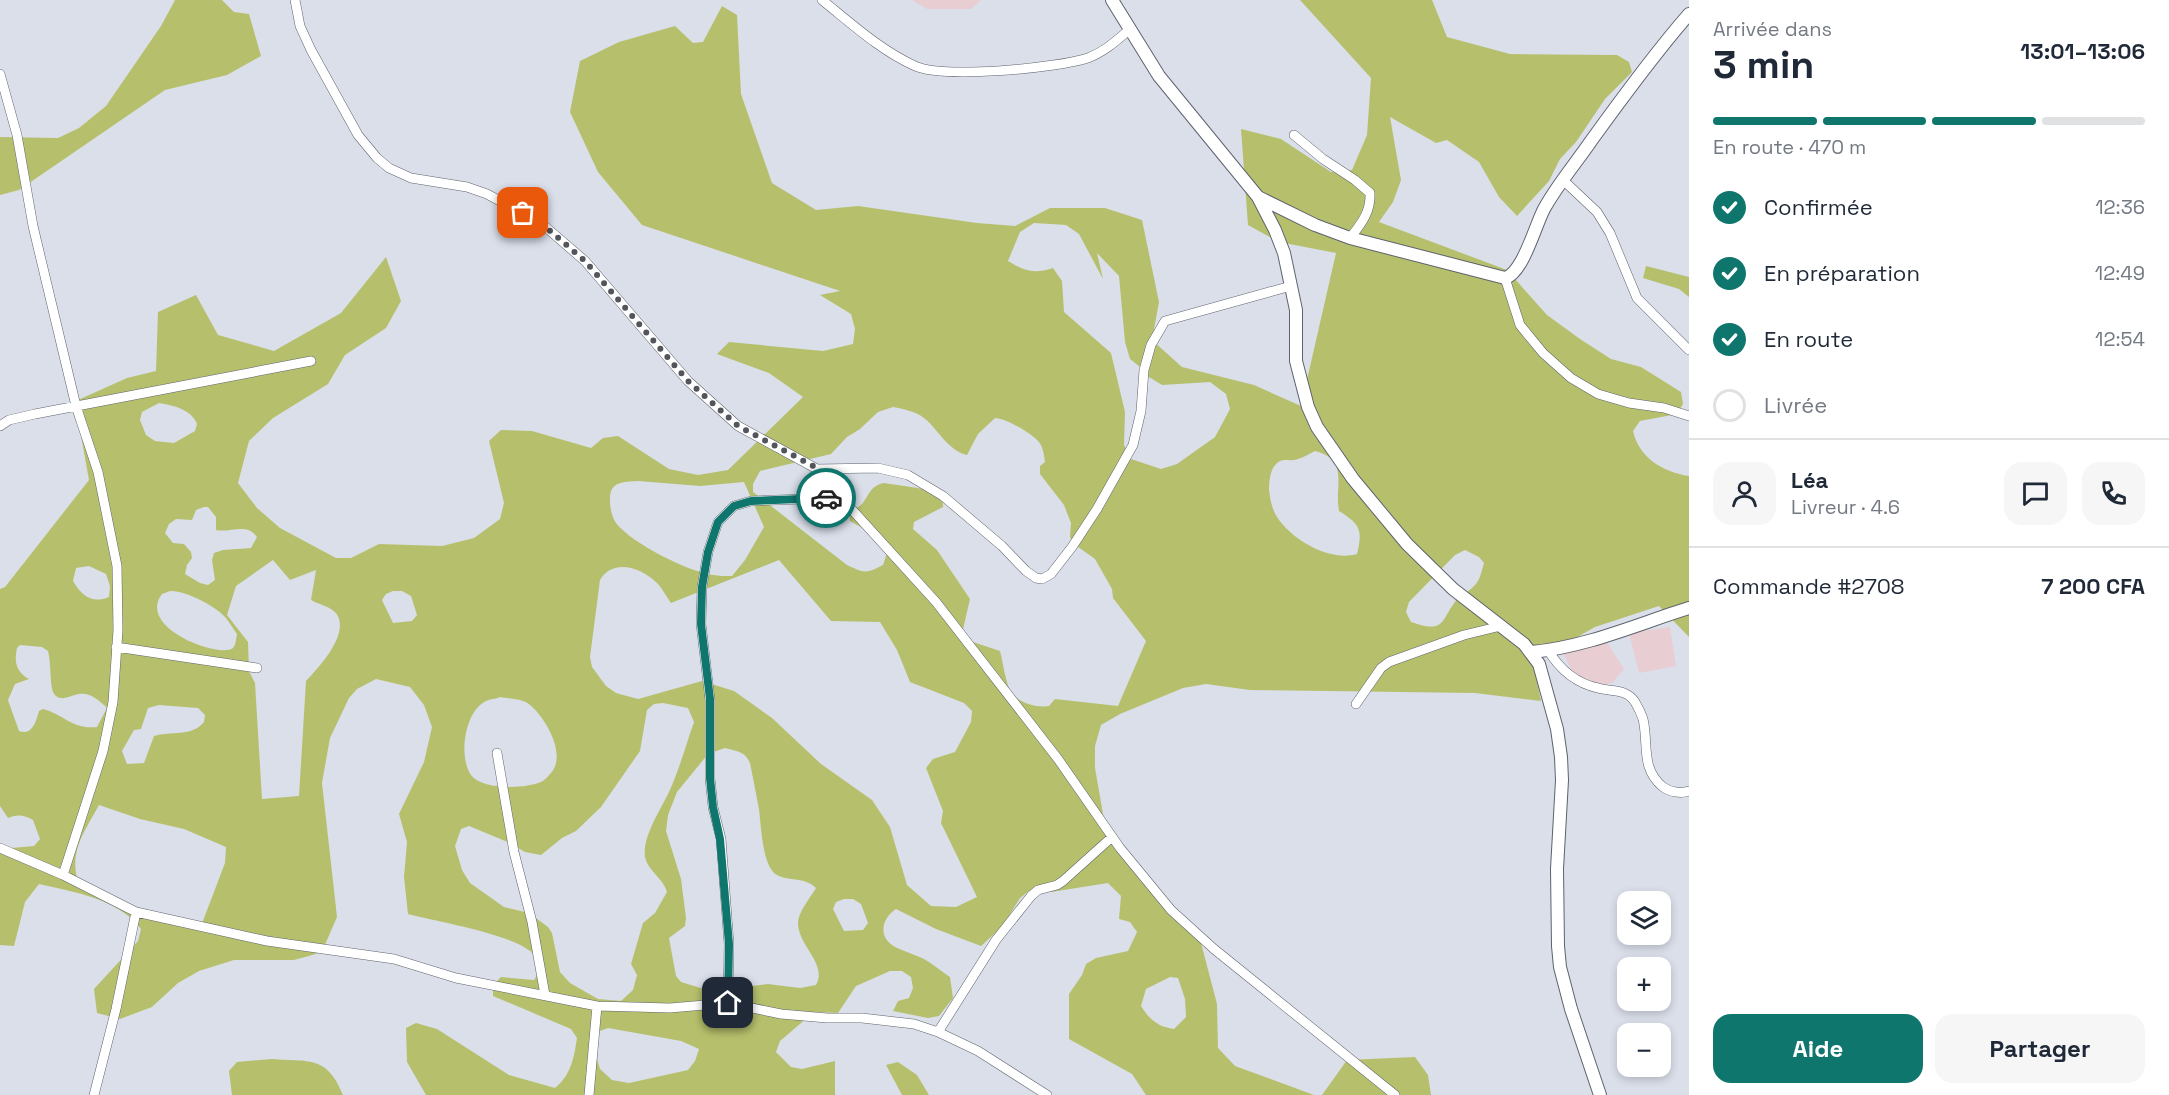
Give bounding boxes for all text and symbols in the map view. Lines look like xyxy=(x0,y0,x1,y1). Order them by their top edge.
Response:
text: Arrivée dans xyxy=(1713,16,1832,42)
text: 13:01–13:06 xyxy=(2020,37,2145,65)
text: 3 min xyxy=(1713,40,1814,89)
text: En route · 470 m xyxy=(1713,134,1866,160)
pin xyxy=(497,187,548,238)
icon: check xyxy=(1713,191,1746,224)
text: Confirmée xyxy=(1764,193,1873,221)
text: 12:36 xyxy=(2095,194,2145,220)
icon: bag xyxy=(506,196,539,229)
icon: check xyxy=(1713,257,1746,290)
text: En préparation xyxy=(1764,259,1920,287)
text: 12:49 xyxy=(2095,260,2145,286)
icon: check xyxy=(1713,323,1746,356)
text: En route xyxy=(1764,325,1853,353)
text: 12:54 xyxy=(2095,326,2145,352)
text: Livrée xyxy=(1764,391,1827,419)
button: person xyxy=(1713,462,1776,525)
button: chat xyxy=(2004,462,2067,525)
button: phone xyxy=(2082,462,2145,525)
text: Léa xyxy=(1791,466,1828,494)
courier xyxy=(796,468,856,528)
icon: car xyxy=(810,482,843,515)
text: Livreur · 4.6 xyxy=(1791,494,1900,520)
text: Commande #2708 xyxy=(1713,572,1905,600)
text: 7 200 CFA xyxy=(2041,572,2145,600)
map controls xyxy=(1617,891,1671,1077)
button: layers xyxy=(1617,891,1671,945)
button: + xyxy=(1617,957,1671,1011)
pin xyxy=(702,977,753,1028)
icon: home xyxy=(711,986,744,1019)
button: Aide xyxy=(1713,1014,1923,1083)
button: Partager xyxy=(1935,1014,2145,1083)
button: − xyxy=(1617,1023,1671,1077)

